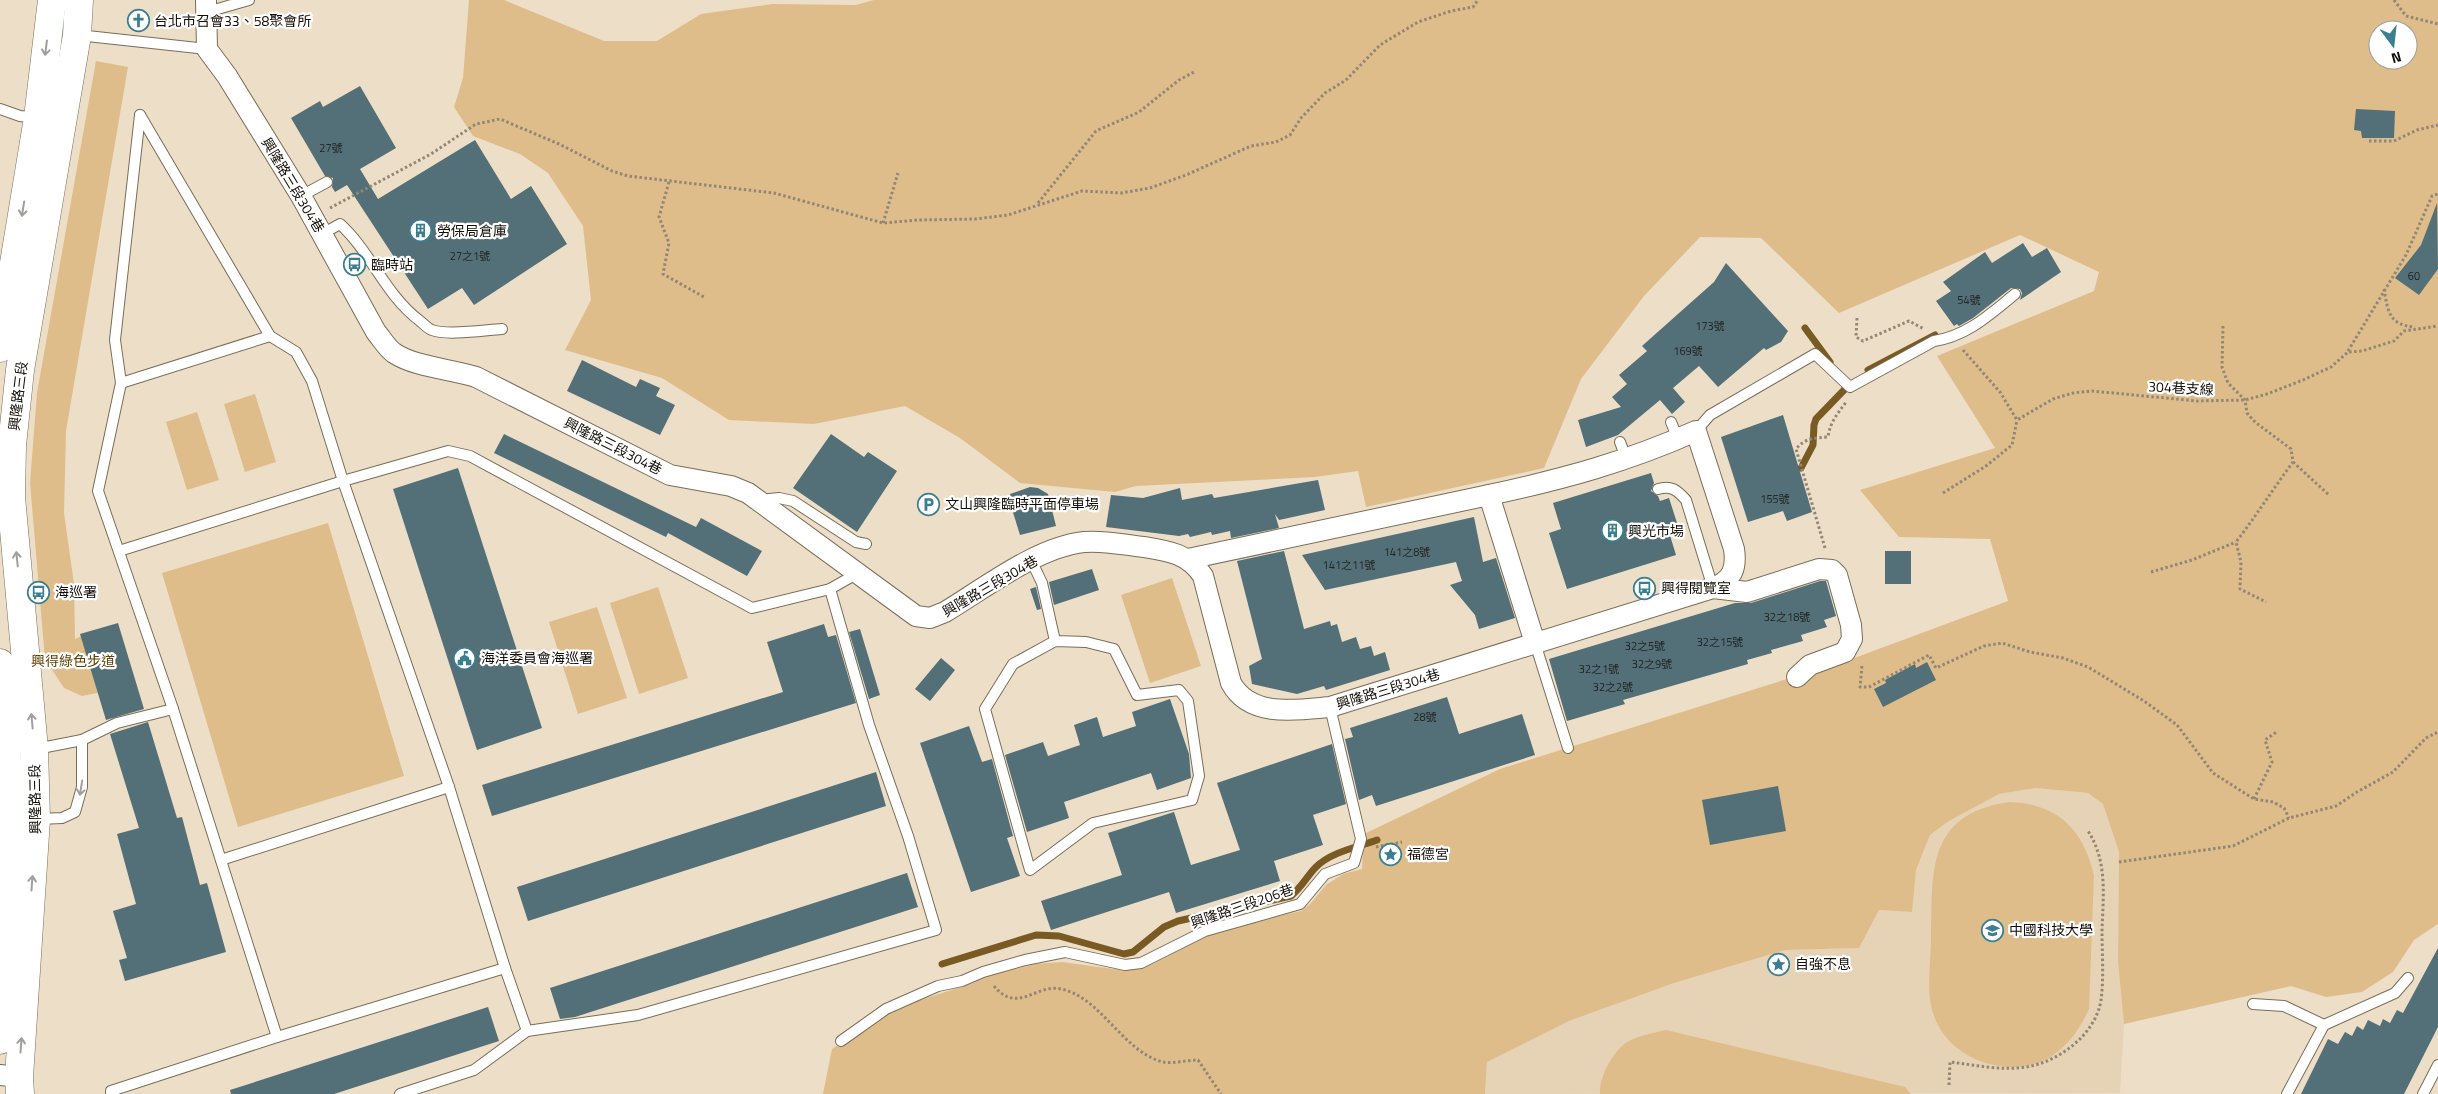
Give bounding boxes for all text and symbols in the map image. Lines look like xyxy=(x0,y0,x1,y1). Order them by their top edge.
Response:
church icon: 台北市召會33、58聚會所 xyxy=(126,9,150,33)
place label: 台北市召會33、58聚會所 xyxy=(154,10,311,31)
north arrow xyxy=(2368,20,2418,70)
one-way arrow xyxy=(41,40,51,56)
text: N xyxy=(2389,47,2404,69)
street label: 興隆路三段304巷 xyxy=(257,133,330,236)
house number: 27號 xyxy=(319,140,343,156)
one-way arrow xyxy=(17,201,27,217)
building icon: 勞保局倉庫 xyxy=(409,219,433,243)
place label: 勞保局倉庫 xyxy=(437,220,507,241)
house number: 27之1號 xyxy=(450,248,490,264)
bus stop icon: 臨時站 xyxy=(343,253,367,277)
place label: 臨時站 xyxy=(371,254,413,275)
house number: 60 xyxy=(2408,268,2420,284)
house number: 54號 xyxy=(1957,292,1981,308)
house number: 173號 xyxy=(1695,318,1725,334)
house number: 169號 xyxy=(1673,343,1703,359)
street label: 興隆路三段 xyxy=(3,360,32,432)
street label: 304巷支線 xyxy=(2148,375,2214,400)
street label: 興隆路三段304巷 xyxy=(561,412,666,479)
house number: 155號 xyxy=(1760,491,1790,507)
parking icon: 文山興隆臨時平面停車場 xyxy=(917,492,941,516)
place label: 文山興隆臨時平面停車場 xyxy=(945,493,1099,514)
building icon: 興光市場 xyxy=(1600,519,1624,543)
place label: 興光市場 xyxy=(1628,520,1684,541)
house number: 141之8號 xyxy=(1384,544,1430,560)
street label: 興隆路三段304巷 xyxy=(938,550,1042,622)
one-way arrow xyxy=(12,552,22,568)
house number: 141之11號 xyxy=(1323,557,1375,573)
bus stop icon: 興得閱覽室 xyxy=(1633,576,1657,600)
place label: 興得閱覽室 xyxy=(1661,577,1731,598)
bus stop icon: 海巡署 xyxy=(27,580,51,604)
place label: 海巡署 xyxy=(55,581,97,602)
house number: 32之18號 xyxy=(1764,609,1810,625)
house number: 32之15號 xyxy=(1697,634,1743,650)
house number: 32之5號 xyxy=(1625,638,1665,654)
public building icon: 海洋委員會海巡署 xyxy=(453,646,477,670)
place label: 海洋委員會海巡署 xyxy=(481,647,593,668)
park label: 興得綠色步道 xyxy=(31,650,115,671)
house number: 32之9號 xyxy=(1632,656,1672,672)
house number: 32之1號 xyxy=(1579,661,1619,677)
street label: 興隆路三段304巷 xyxy=(1333,663,1442,714)
house number: 32之2號 xyxy=(1593,679,1633,695)
house number: 28號 xyxy=(1413,709,1437,725)
one-way arrow xyxy=(27,713,36,729)
street label: 興隆路三段 xyxy=(23,764,46,834)
one-way arrow xyxy=(75,780,85,796)
place icon: 福德宮 xyxy=(1379,842,1403,866)
place label: 福德宮 xyxy=(1407,843,1449,864)
one-way arrow xyxy=(28,876,37,892)
street label: 興隆路三段206巷 xyxy=(1188,878,1296,933)
school or university icon: 中國科技大學 xyxy=(1981,918,2005,942)
place label: 中國科技大學 xyxy=(2009,919,2093,940)
place icon: 自強不息 xyxy=(1767,952,1791,976)
place label: 自強不息 xyxy=(1795,953,1851,974)
one-way arrow xyxy=(16,1038,26,1054)

